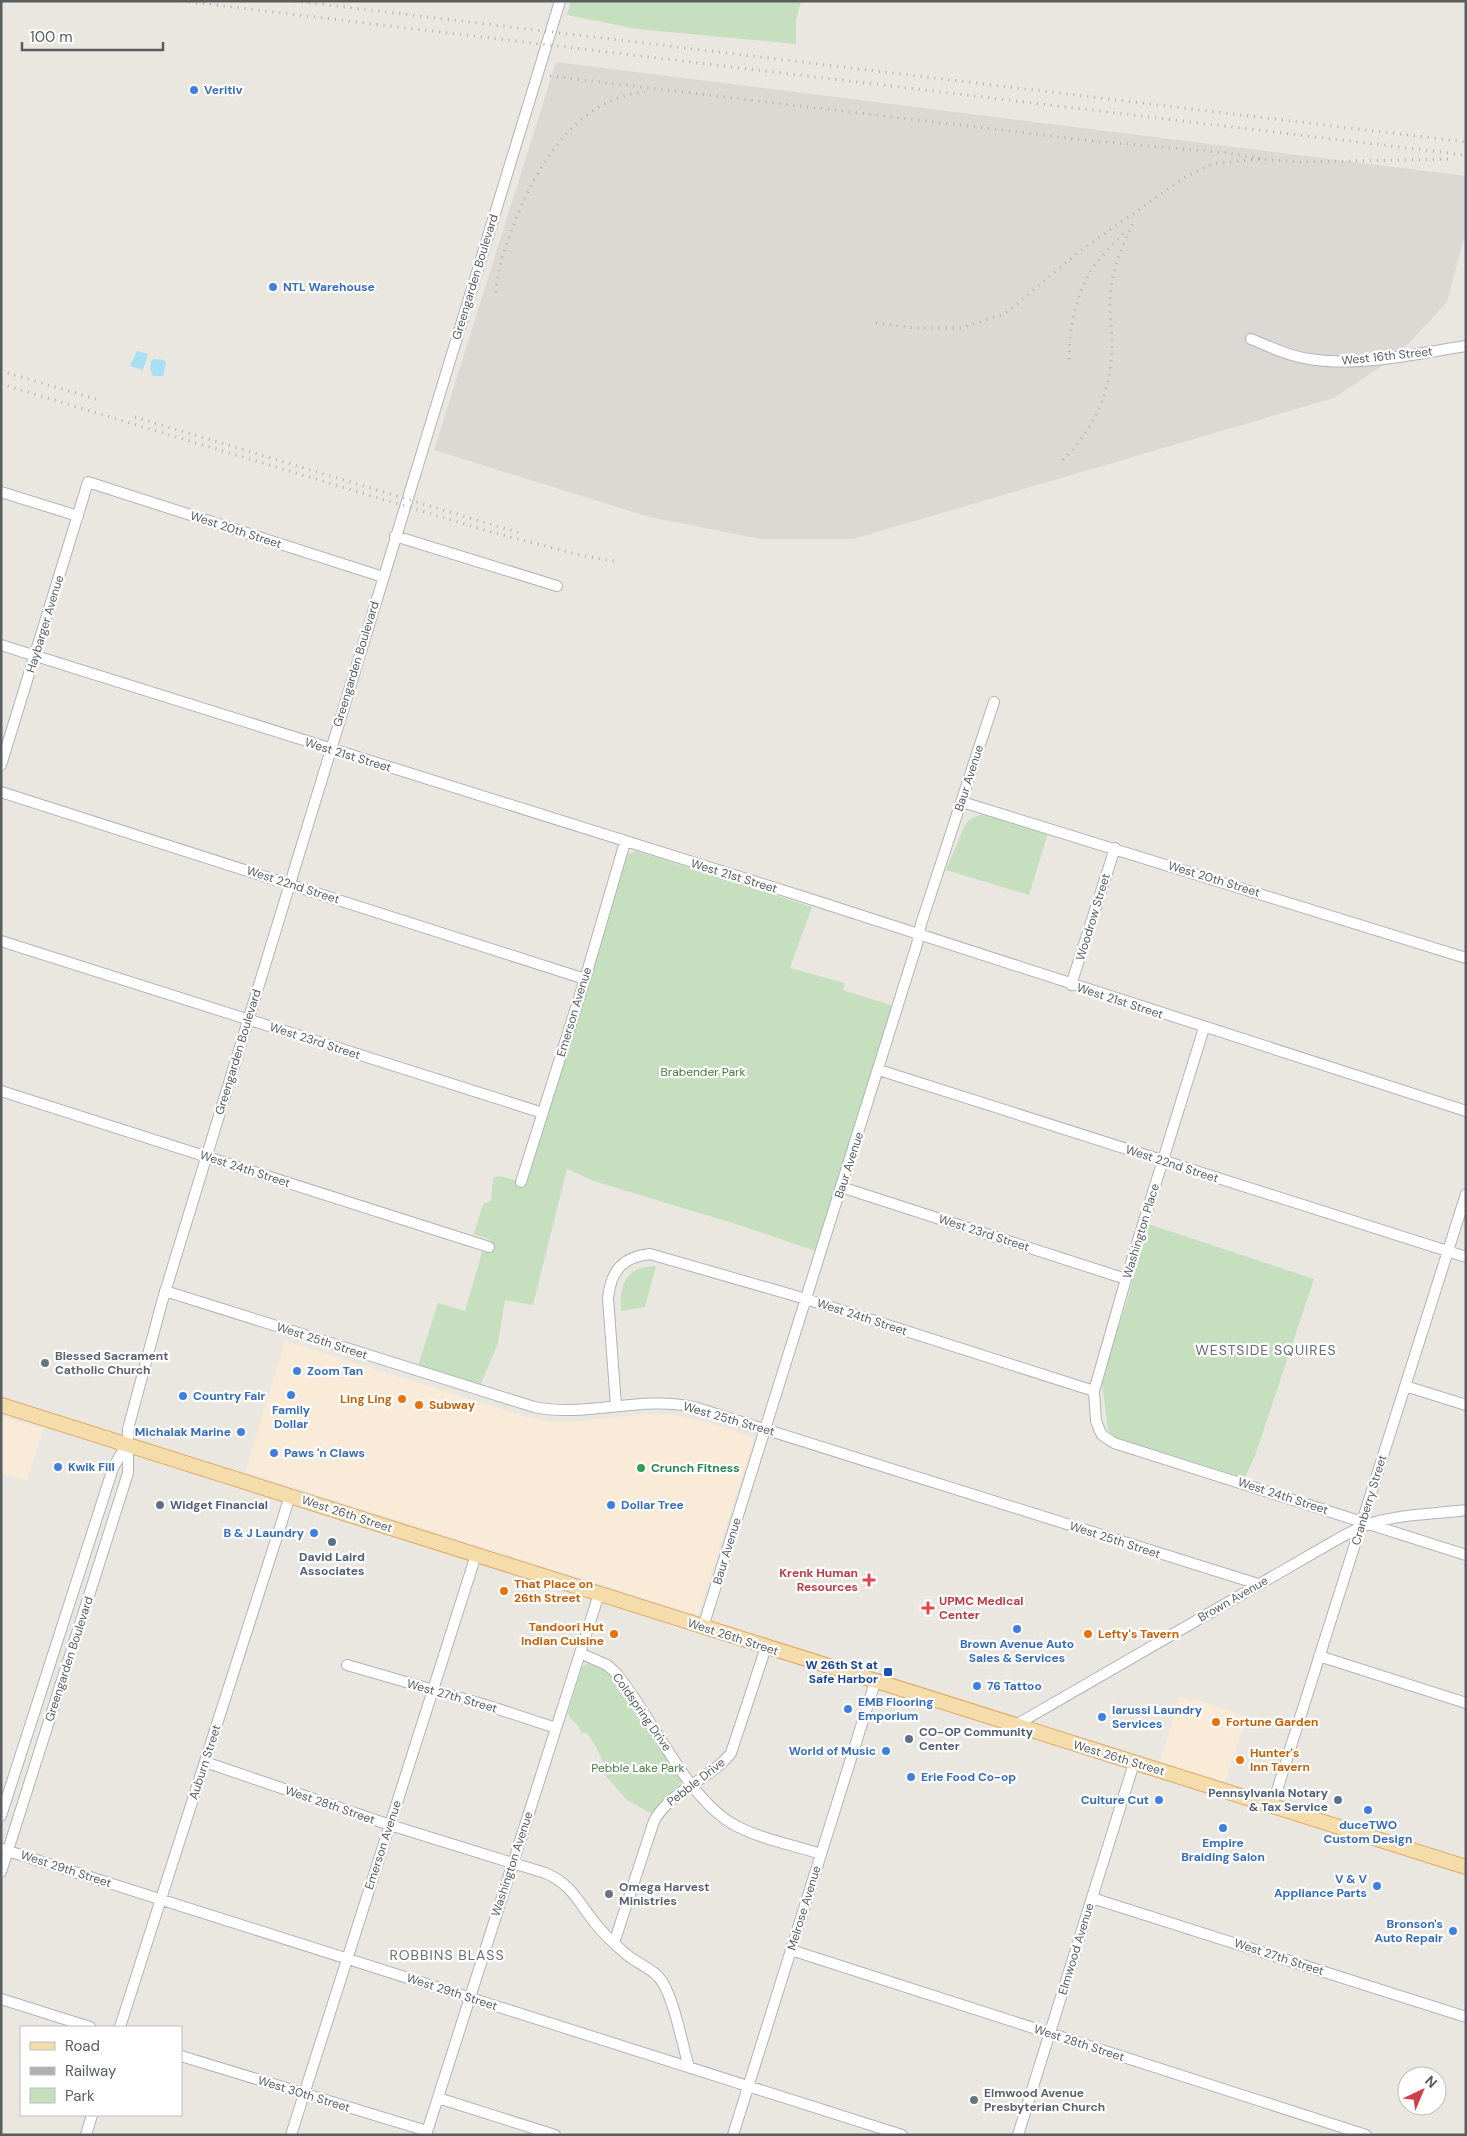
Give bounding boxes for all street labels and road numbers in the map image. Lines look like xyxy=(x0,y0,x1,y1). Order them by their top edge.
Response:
street label: Greengarden Boulevard xyxy=(448,212,502,342)
street label: West 16th Street xyxy=(1341,343,1434,369)
street label: West 20th Street xyxy=(188,508,284,552)
street label: Haybarger Avenue xyxy=(23,573,67,675)
street label: Greengarden Boulevard xyxy=(329,599,383,729)
street label: West 21st Street xyxy=(303,734,394,776)
street label: Baur Avenue xyxy=(951,743,987,813)
street label: West 21st Street xyxy=(689,855,780,897)
street label: West 20th Street xyxy=(1166,857,1262,901)
street label: West 22nd Street xyxy=(244,862,342,908)
street label: Woodrow Street xyxy=(1072,871,1114,962)
street label: Emerson Avenue xyxy=(553,965,595,1059)
street label: West 21st Street xyxy=(1075,980,1165,1023)
street label: Greengarden Boulevard xyxy=(211,987,265,1117)
street label: West 23rd Street xyxy=(268,1019,363,1063)
street label: Baur Avenue xyxy=(831,1130,867,1200)
street label: West 22nd Street xyxy=(1123,1141,1221,1187)
street label: West 24th Street xyxy=(198,1147,293,1191)
street label: Washington Place xyxy=(1119,1181,1163,1280)
street label: West 23rd Street xyxy=(937,1211,1032,1255)
street label: West 24th Street xyxy=(815,1295,910,1339)
street label: West 25th Street xyxy=(275,1319,370,1363)
street label: West 25th Street xyxy=(681,1398,777,1440)
street label: Cranberry Street xyxy=(1348,1453,1390,1547)
street label: West 24th Street xyxy=(1236,1474,1331,1518)
street label: West 26th Street xyxy=(299,1492,395,1536)
street label: Baur Avenue xyxy=(709,1515,745,1586)
street label: West 25th Street xyxy=(1068,1518,1163,1562)
street label: Brown Avenue xyxy=(1195,1572,1271,1626)
street label: Greengarden Boulevard xyxy=(41,1594,97,1724)
street label: West 26th Street xyxy=(685,1615,781,1659)
street label: Coldspring Drive xyxy=(609,1670,675,1754)
street label: West 27th Street xyxy=(405,1675,499,1717)
street label: Auburn Street xyxy=(185,1722,225,1801)
street label: West 26th Street xyxy=(1071,1737,1167,1780)
street label: Pebble Drive xyxy=(664,1754,728,1810)
street label: West 28th Street xyxy=(283,1782,377,1828)
street label: Emerson Avenue xyxy=(361,1798,405,1892)
street label: Washington Avenue xyxy=(487,1809,537,1919)
street label: West 29th Street xyxy=(19,1847,114,1891)
street label: Melrose Avenue xyxy=(784,1864,825,1952)
street label: Elmwood Avenue xyxy=(1054,1901,1098,1997)
street label: West 27th Street xyxy=(1232,1935,1326,1979)
street label: West 29th Street xyxy=(405,1970,500,2014)
street label: West 28th Street xyxy=(1032,2021,1127,2065)
street label: West 30th Street xyxy=(256,2072,352,2116)

